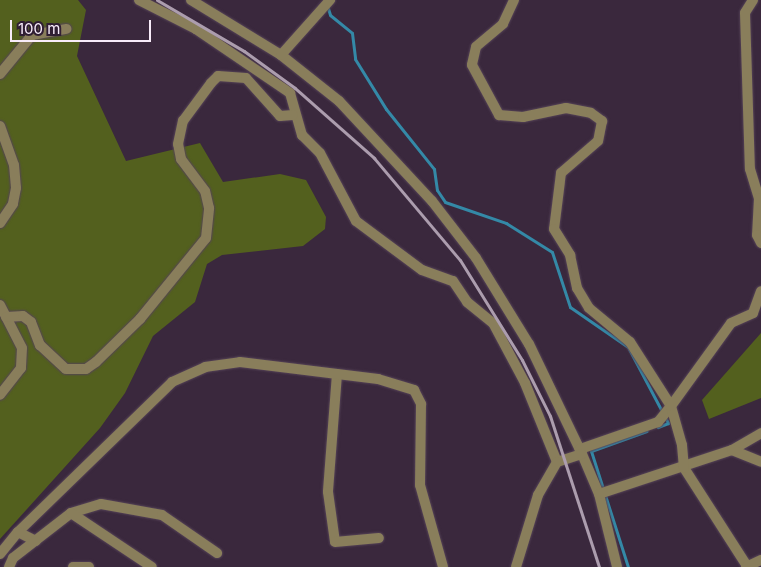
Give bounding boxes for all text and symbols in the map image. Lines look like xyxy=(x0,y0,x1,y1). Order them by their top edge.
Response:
scale bar xyxy=(12,10,154,42)
text: 100 m xyxy=(18,19,60,38)

